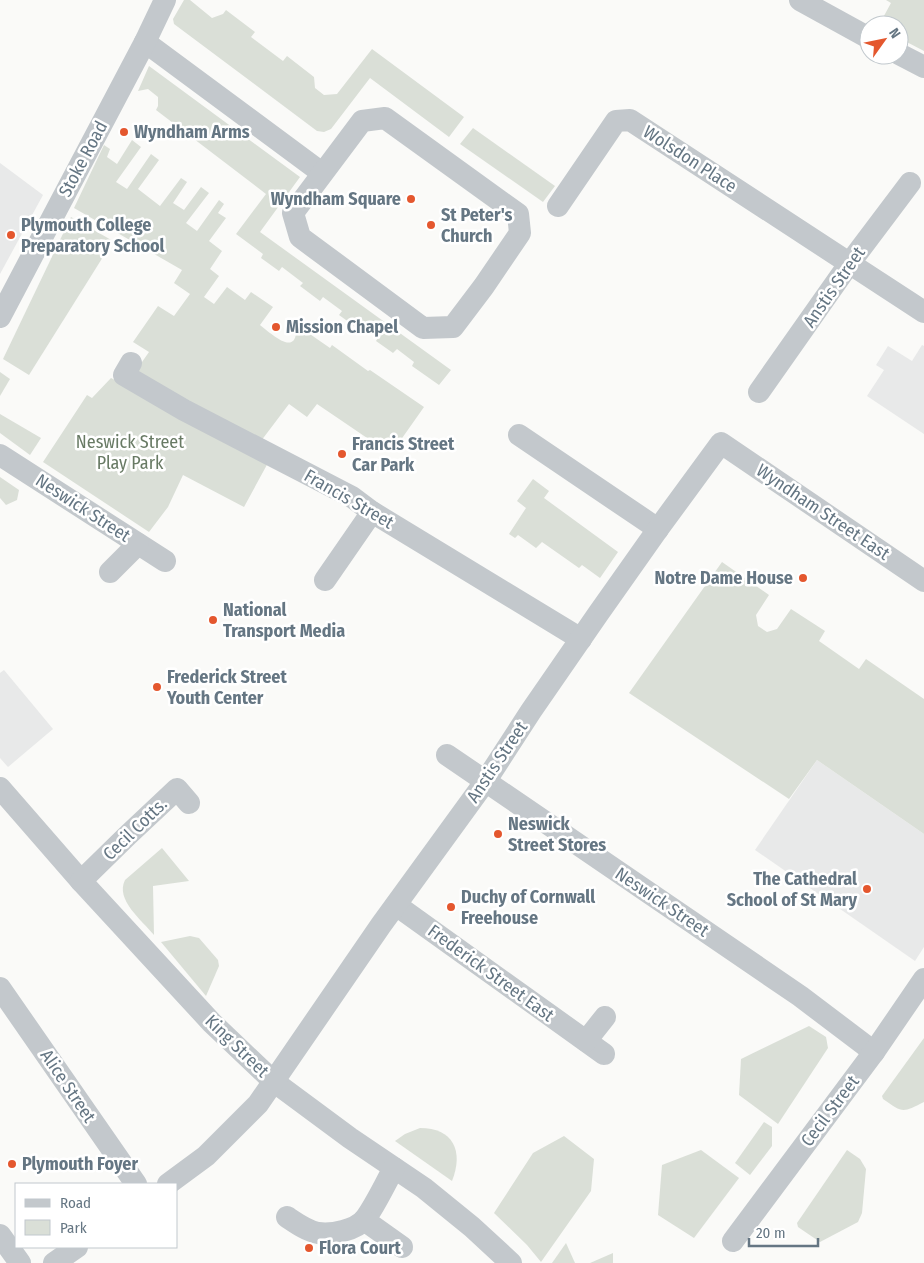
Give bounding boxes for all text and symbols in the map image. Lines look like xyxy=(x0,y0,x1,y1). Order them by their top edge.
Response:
north arrow xyxy=(859,15,909,65)
text: N xyxy=(885,25,904,41)
street label: Stoke Road xyxy=(54,117,112,201)
place label: Wyndham Arms xyxy=(134,121,250,143)
street label: Wolsdon Place xyxy=(639,121,741,197)
marker: Wyndham Arms xyxy=(118,126,130,138)
place label: Wyndham Square xyxy=(271,188,401,210)
marker: Wyndham Square xyxy=(405,193,417,205)
place label: St Peter's Church xyxy=(441,204,513,247)
place label: Plymouth College Preparatory School xyxy=(21,214,165,257)
marker: St Peter's Church xyxy=(425,219,437,231)
marker: Plymouth College Preparatory School xyxy=(5,229,17,241)
street label: Anstis Street xyxy=(798,242,870,332)
place label: Mission Chapel xyxy=(286,316,398,338)
marker: Mission Chapel xyxy=(270,321,282,333)
park label: Neswick Street Play Park xyxy=(76,431,184,474)
place label: Francis Street Car Park xyxy=(352,433,455,476)
marker: Francis Street Car Park xyxy=(336,448,348,460)
street label: Wyndham Street East xyxy=(752,459,894,565)
street label: Francis Street xyxy=(300,465,398,534)
street label: Neswick Street xyxy=(32,469,134,547)
place label: Notre Dame House xyxy=(654,567,793,589)
marker: Notre Dame House xyxy=(797,572,809,584)
place label: National Transport Media xyxy=(223,599,345,642)
marker: National Transport Media xyxy=(207,614,219,626)
place label: Frederick Street Youth Center xyxy=(166,666,287,709)
marker: Frederick Street Youth Center xyxy=(151,681,163,693)
street label: Anstis Street xyxy=(462,717,532,807)
street label: Cecil Cotts. xyxy=(98,793,172,865)
place label: Neswick Street Stores xyxy=(508,813,606,856)
marker: Neswick Street Stores xyxy=(492,828,504,840)
street label: Neswick Street xyxy=(611,863,713,941)
place label: The Cathedral School of St Mary xyxy=(727,868,857,911)
marker: The Cathedral School of St Mary xyxy=(861,883,873,895)
place label: Duchy of Cornwall Freehouse xyxy=(461,886,595,929)
marker: Duchy of Cornwall Freehouse xyxy=(445,901,457,913)
street label: Frederick Street East xyxy=(424,920,558,1026)
street label: King Street xyxy=(200,1010,274,1082)
street label: Alice Street xyxy=(36,1045,101,1127)
street label: Cecil Street xyxy=(796,1071,864,1151)
place label: Plymouth Foyer xyxy=(22,1153,138,1175)
marker: Plymouth Foyer xyxy=(6,1158,18,1170)
legend xyxy=(15,1183,178,1248)
text: Road xyxy=(60,1194,91,1212)
scale bar xyxy=(749,1216,818,1248)
text: Park xyxy=(60,1219,87,1237)
text: 20 m xyxy=(756,1224,786,1242)
place label: Flora Court xyxy=(319,1237,402,1259)
marker: Flora Court xyxy=(303,1242,315,1254)

